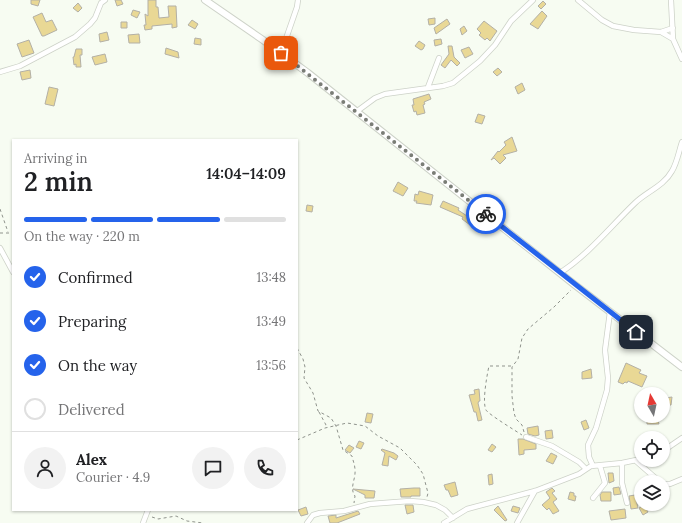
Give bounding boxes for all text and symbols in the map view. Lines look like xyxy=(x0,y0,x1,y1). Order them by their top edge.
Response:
pin xyxy=(264,36,298,70)
icon: bag xyxy=(270,42,292,64)
text: Arriving in xyxy=(24,150,87,167)
text: 14:04–14:09 xyxy=(206,164,286,183)
text: 2 min xyxy=(24,165,93,198)
courier xyxy=(466,194,506,234)
icon: bike xyxy=(475,203,497,225)
text: On the way · 220 m xyxy=(24,228,140,245)
icon: check xyxy=(24,266,46,288)
text: Confirmed xyxy=(58,268,133,287)
text: 13:48 xyxy=(256,269,286,286)
icon: check xyxy=(24,310,46,332)
text: Preparing xyxy=(58,312,126,331)
text: 13:49 xyxy=(256,313,286,330)
pin xyxy=(619,315,653,349)
icon: home xyxy=(625,321,647,343)
icon: check xyxy=(24,354,46,376)
text: On the way xyxy=(58,356,137,375)
text: 13:56 xyxy=(256,357,286,374)
north arrow xyxy=(634,387,670,423)
map controls xyxy=(634,387,670,511)
text: Delivered xyxy=(58,400,125,419)
button: locate xyxy=(634,431,670,467)
button: person xyxy=(24,447,66,489)
button: chat xyxy=(192,447,234,489)
button: phone xyxy=(244,447,286,489)
text: Alex xyxy=(76,450,107,469)
text: Courier · 4.9 xyxy=(76,469,150,486)
button: layers xyxy=(634,475,670,511)

